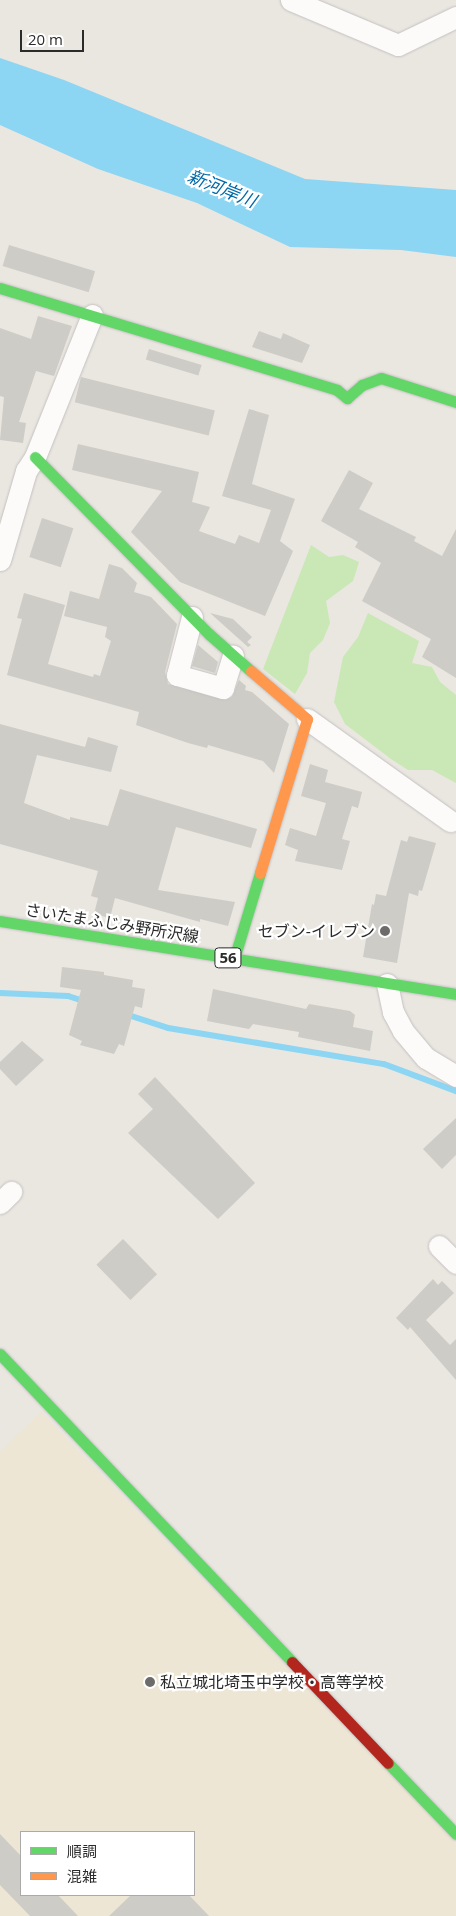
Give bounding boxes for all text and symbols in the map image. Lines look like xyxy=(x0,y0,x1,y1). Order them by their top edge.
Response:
scale bar xyxy=(22,20,86,52)
text: 20 m xyxy=(28,29,63,49)
water label: 新河岸川 xyxy=(185,165,259,211)
street label: さいたまふじみ野所沢線 xyxy=(24,900,200,946)
place label: セブン-イレブン xyxy=(258,921,375,941)
marker: セブン-イレブン xyxy=(379,925,391,937)
road number: 56 xyxy=(214,946,242,970)
place label: 私立城北埼玉中学校・高等学校 xyxy=(160,1672,384,1692)
marker: 私立城北埼玉中学校・高等学校 xyxy=(144,1676,156,1688)
legend xyxy=(20,1831,195,1896)
text: 順調 xyxy=(67,1841,97,1861)
text: 混雑 xyxy=(67,1866,97,1886)

